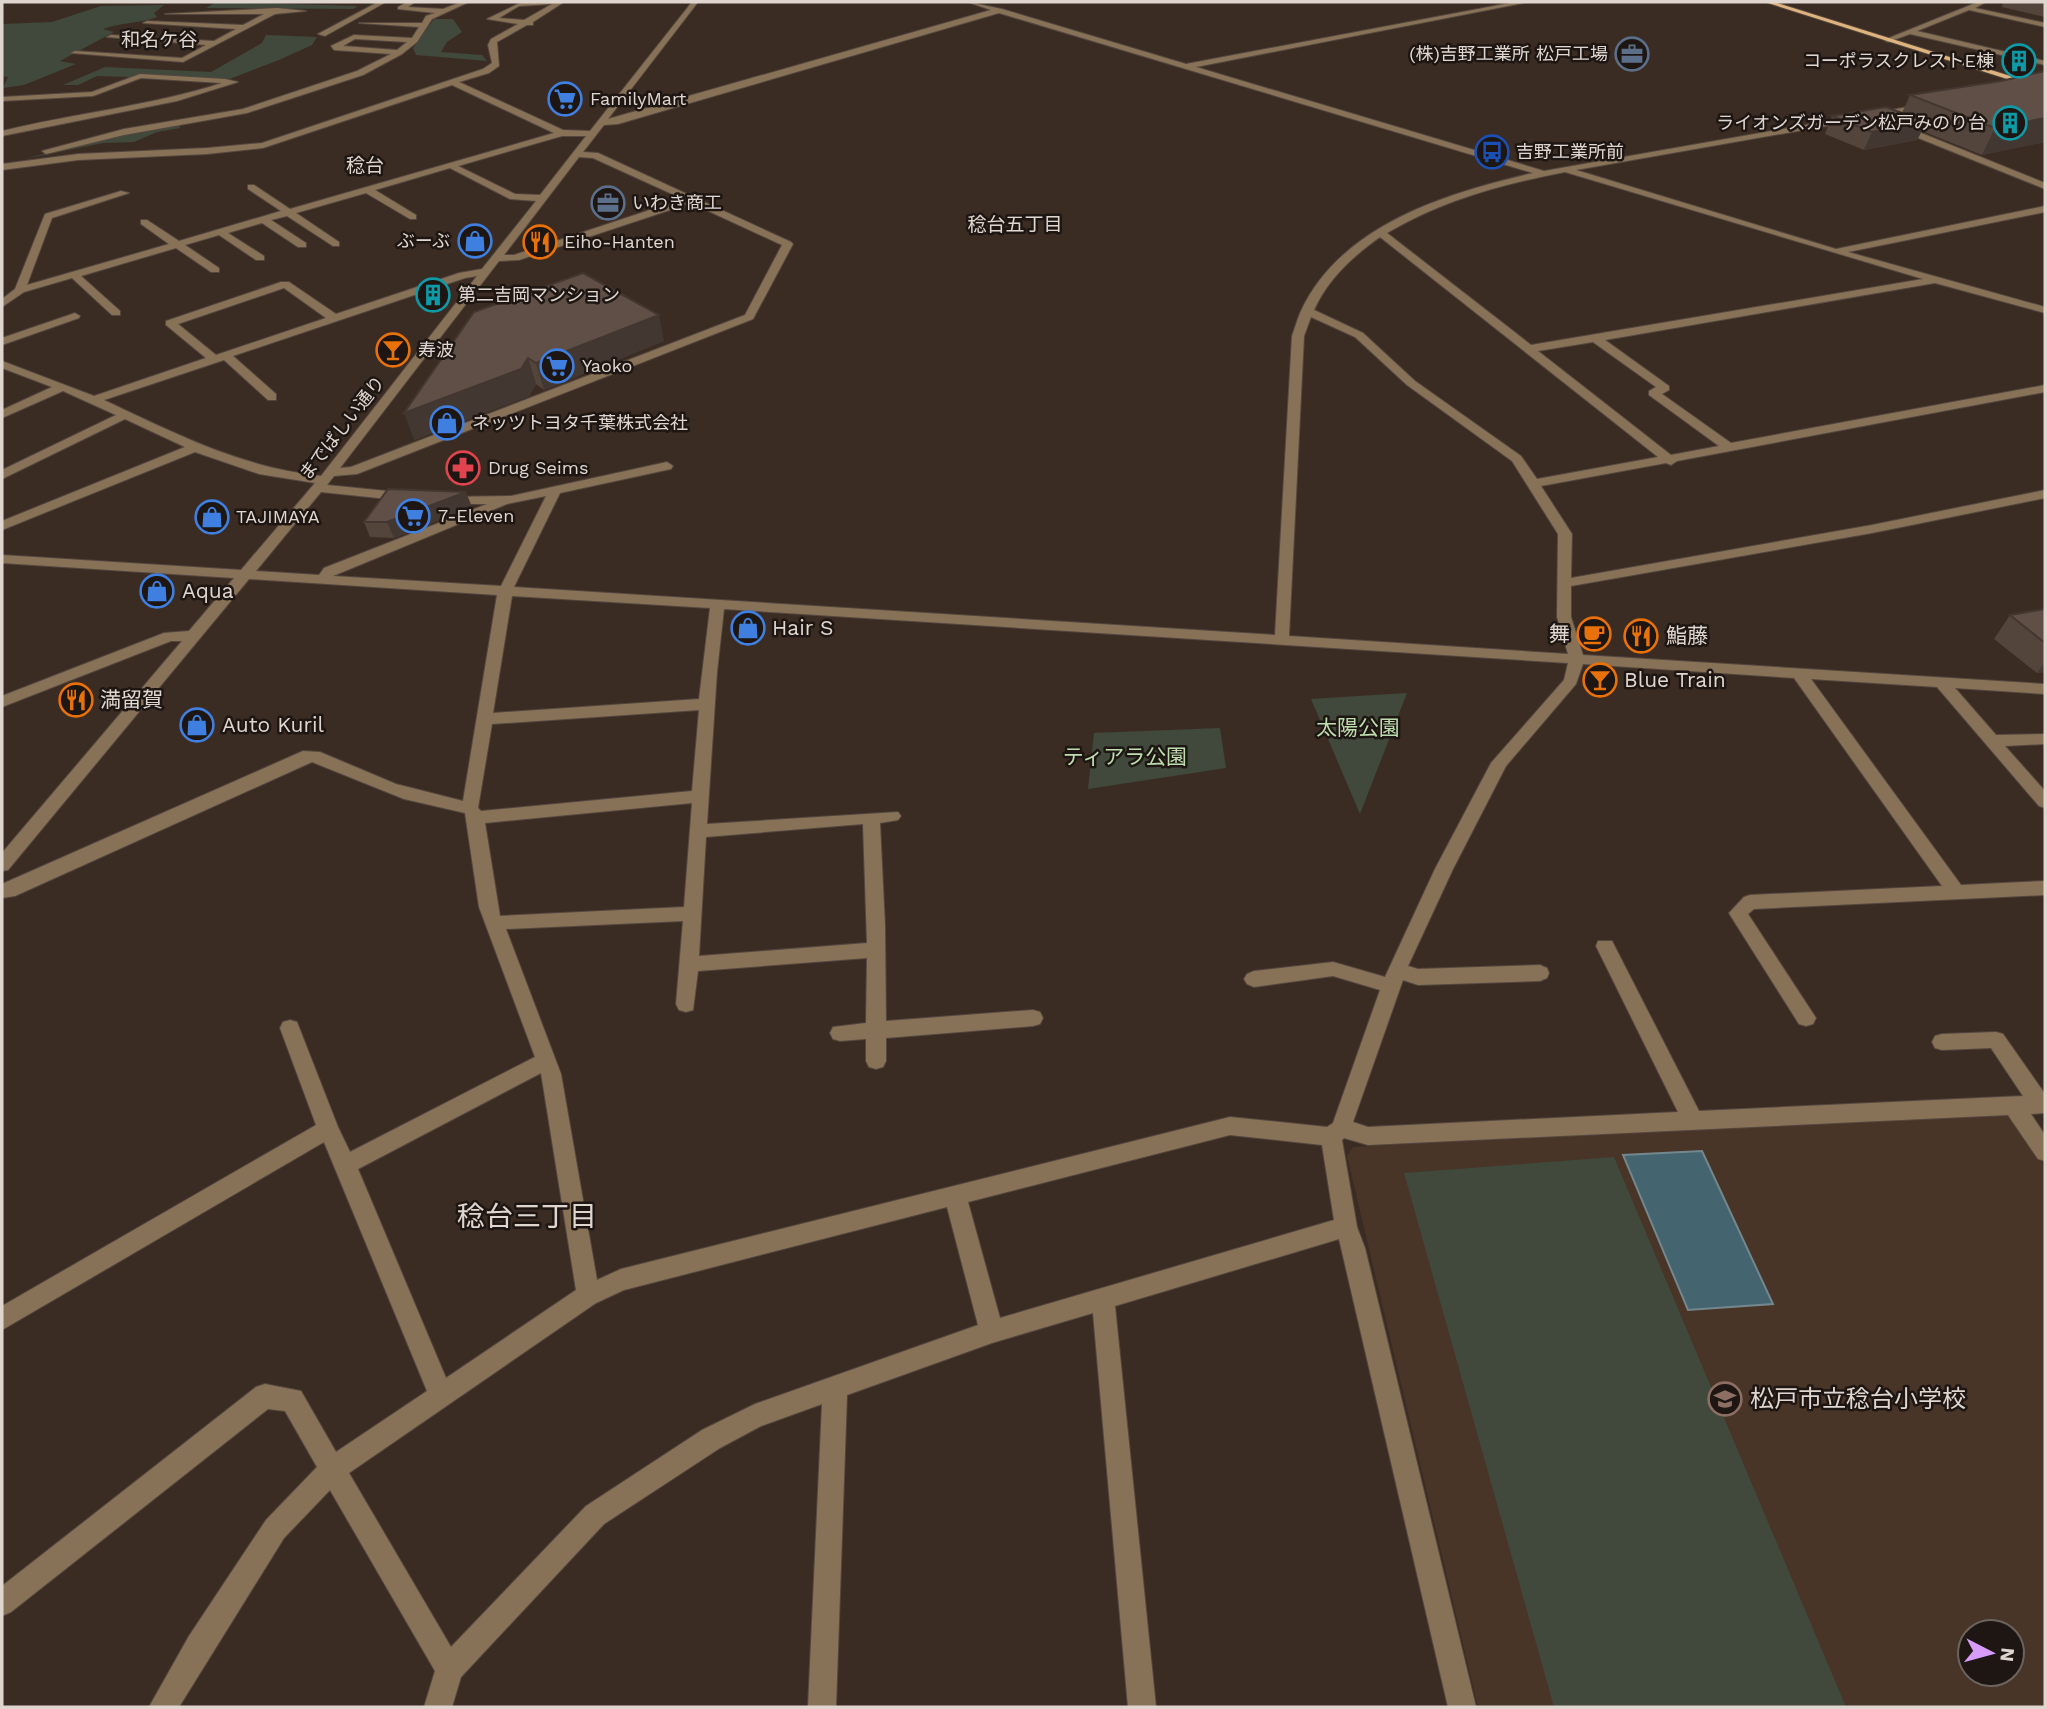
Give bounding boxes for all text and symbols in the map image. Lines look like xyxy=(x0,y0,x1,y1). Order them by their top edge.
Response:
district label: 和名ケ谷 xyxy=(121,28,197,51)
office icon: (株)吉野工業所 松戸工場 xyxy=(1613,35,1651,73)
building icon: コーポラスクレストE棟 xyxy=(2000,42,2038,80)
place label: (株)吉野工業所 松戸工場 xyxy=(1409,43,1608,64)
place label: コーポラスクレストE棟 xyxy=(1803,50,1994,71)
supermarket icon: FamilyMart xyxy=(546,80,584,118)
place label: FamilyMart xyxy=(590,88,687,109)
building icon: ライオンズガーデン松戸みのり台 xyxy=(1991,104,2029,142)
place label: ライオンズガーデン松戸みのり台 xyxy=(1716,112,1986,133)
bus stop icon: 吉野工業所前 xyxy=(1473,133,1511,171)
place label: 吉野工業所前 xyxy=(1516,141,1624,162)
district label: 稔台 xyxy=(346,154,384,177)
office icon: いわき商工 xyxy=(589,184,627,222)
place label: いわき商工 xyxy=(632,192,722,213)
district label: 稔台五丁目 xyxy=(967,213,1063,236)
shop icon: ぶーぶ xyxy=(456,222,494,260)
restaurant icon: Eiho-Hanten xyxy=(521,223,559,261)
place label: ぶーぶ xyxy=(397,230,450,251)
place label: Eiho-Hanten xyxy=(564,231,675,252)
building icon: 第二吉岡マンション xyxy=(414,276,452,314)
place label: 第二吉岡マンション xyxy=(458,284,620,305)
bar icon: 寿波 xyxy=(374,331,412,369)
place label: 寿波 xyxy=(418,339,454,360)
supermarket icon: Yaoko xyxy=(538,347,576,385)
place label: Yaoko xyxy=(582,355,632,376)
street label: までばしい通り xyxy=(295,372,389,484)
shop icon: ネッツトヨタ千葉株式会社 xyxy=(428,404,466,442)
place label: ネッツトヨタ千葉株式会社 xyxy=(472,412,688,433)
pharmacy icon: Drug Seims xyxy=(444,449,482,487)
place label: Drug Seims xyxy=(488,457,588,478)
supermarket icon: 7-Eleven xyxy=(394,497,432,535)
shop icon: TAJIMAYA xyxy=(193,498,231,536)
place label: 7-Eleven xyxy=(438,505,514,526)
place label: TAJIMAYA xyxy=(236,506,320,527)
shop icon: Aqua xyxy=(138,572,176,610)
place label: Aqua xyxy=(182,578,234,603)
shop icon: Hair S xyxy=(729,609,767,647)
place label: Hair S xyxy=(772,615,833,640)
cafe icon: 舞 xyxy=(1575,615,1613,653)
restaurant icon: 鮨藤 xyxy=(1622,617,1660,655)
place label: 舞 xyxy=(1549,621,1570,646)
place label: 鮨藤 xyxy=(1666,623,1708,648)
bar icon: Blue Train xyxy=(1581,661,1619,699)
place label: Blue Train xyxy=(1624,667,1726,692)
restaurant icon: 満留賀 xyxy=(57,681,95,719)
place label: 満留賀 xyxy=(100,687,163,712)
shop icon: Auto Kuril xyxy=(178,706,216,744)
place label: Auto Kuril xyxy=(222,712,325,737)
park label: 太陽公園 xyxy=(1316,715,1400,740)
park label: ティアラ公園 xyxy=(1063,744,1187,769)
district label: 稔台三丁目 xyxy=(457,1200,597,1233)
school or university icon: 松戸市立稔台小学校 xyxy=(1706,1380,1744,1418)
place label: 松戸市立稔台小学校 xyxy=(1750,1385,1966,1413)
north arrow xyxy=(1956,1618,2026,1688)
text: N xyxy=(1995,1647,2020,1663)

